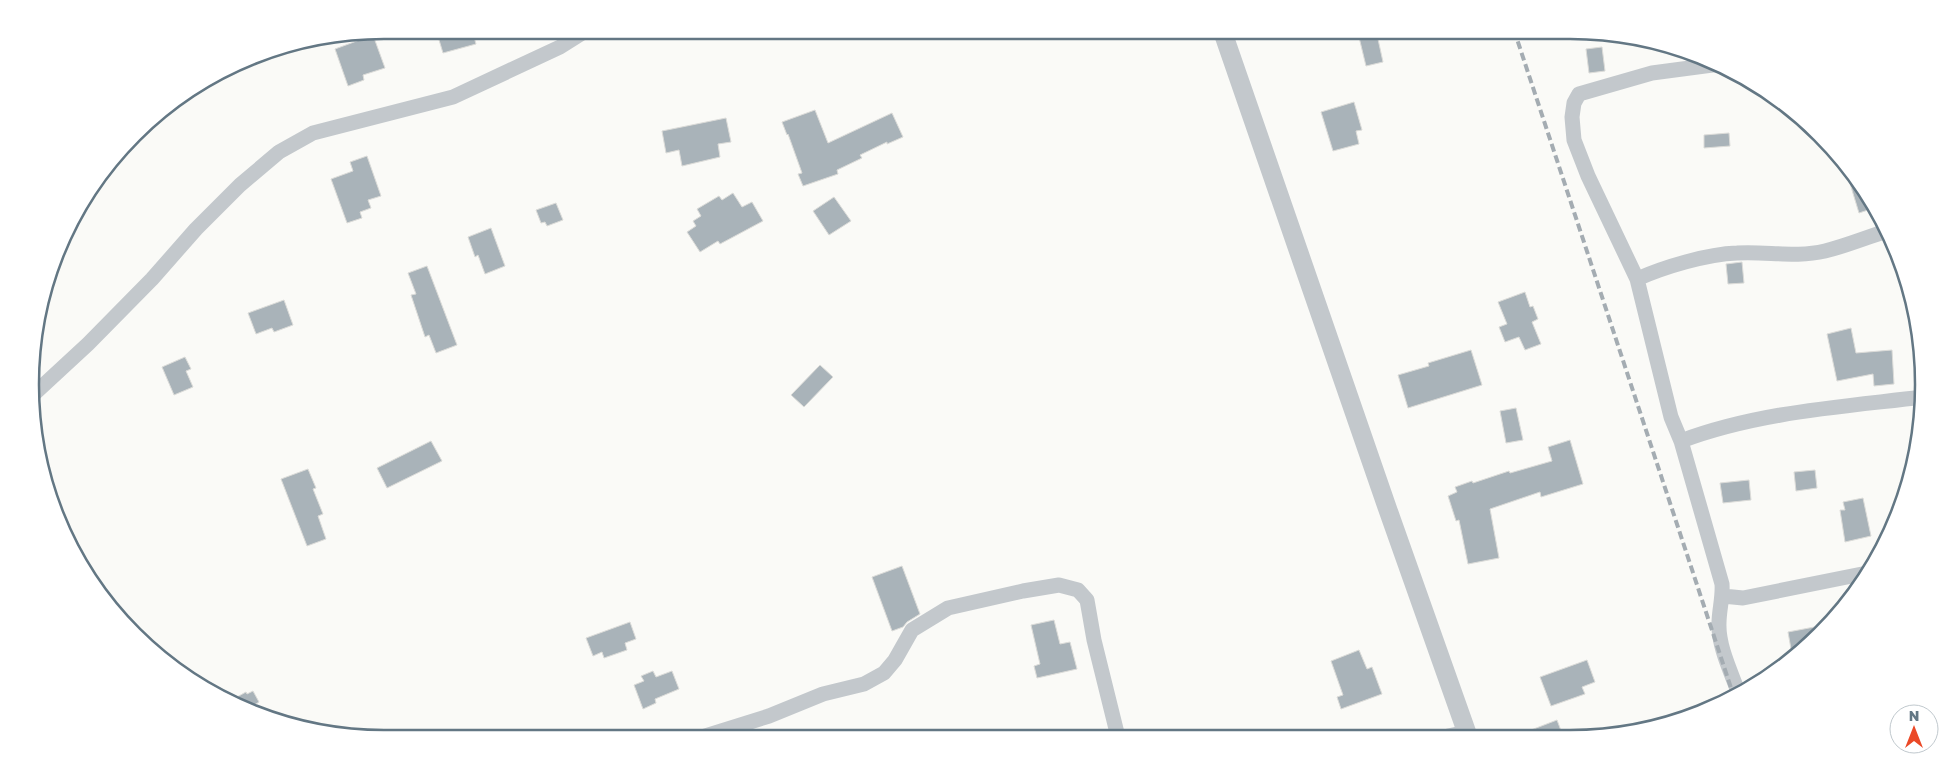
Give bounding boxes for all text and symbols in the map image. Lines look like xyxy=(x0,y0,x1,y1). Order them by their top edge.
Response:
north arrow xyxy=(1889,704,1939,754)
text: N xyxy=(1909,707,1919,724)

